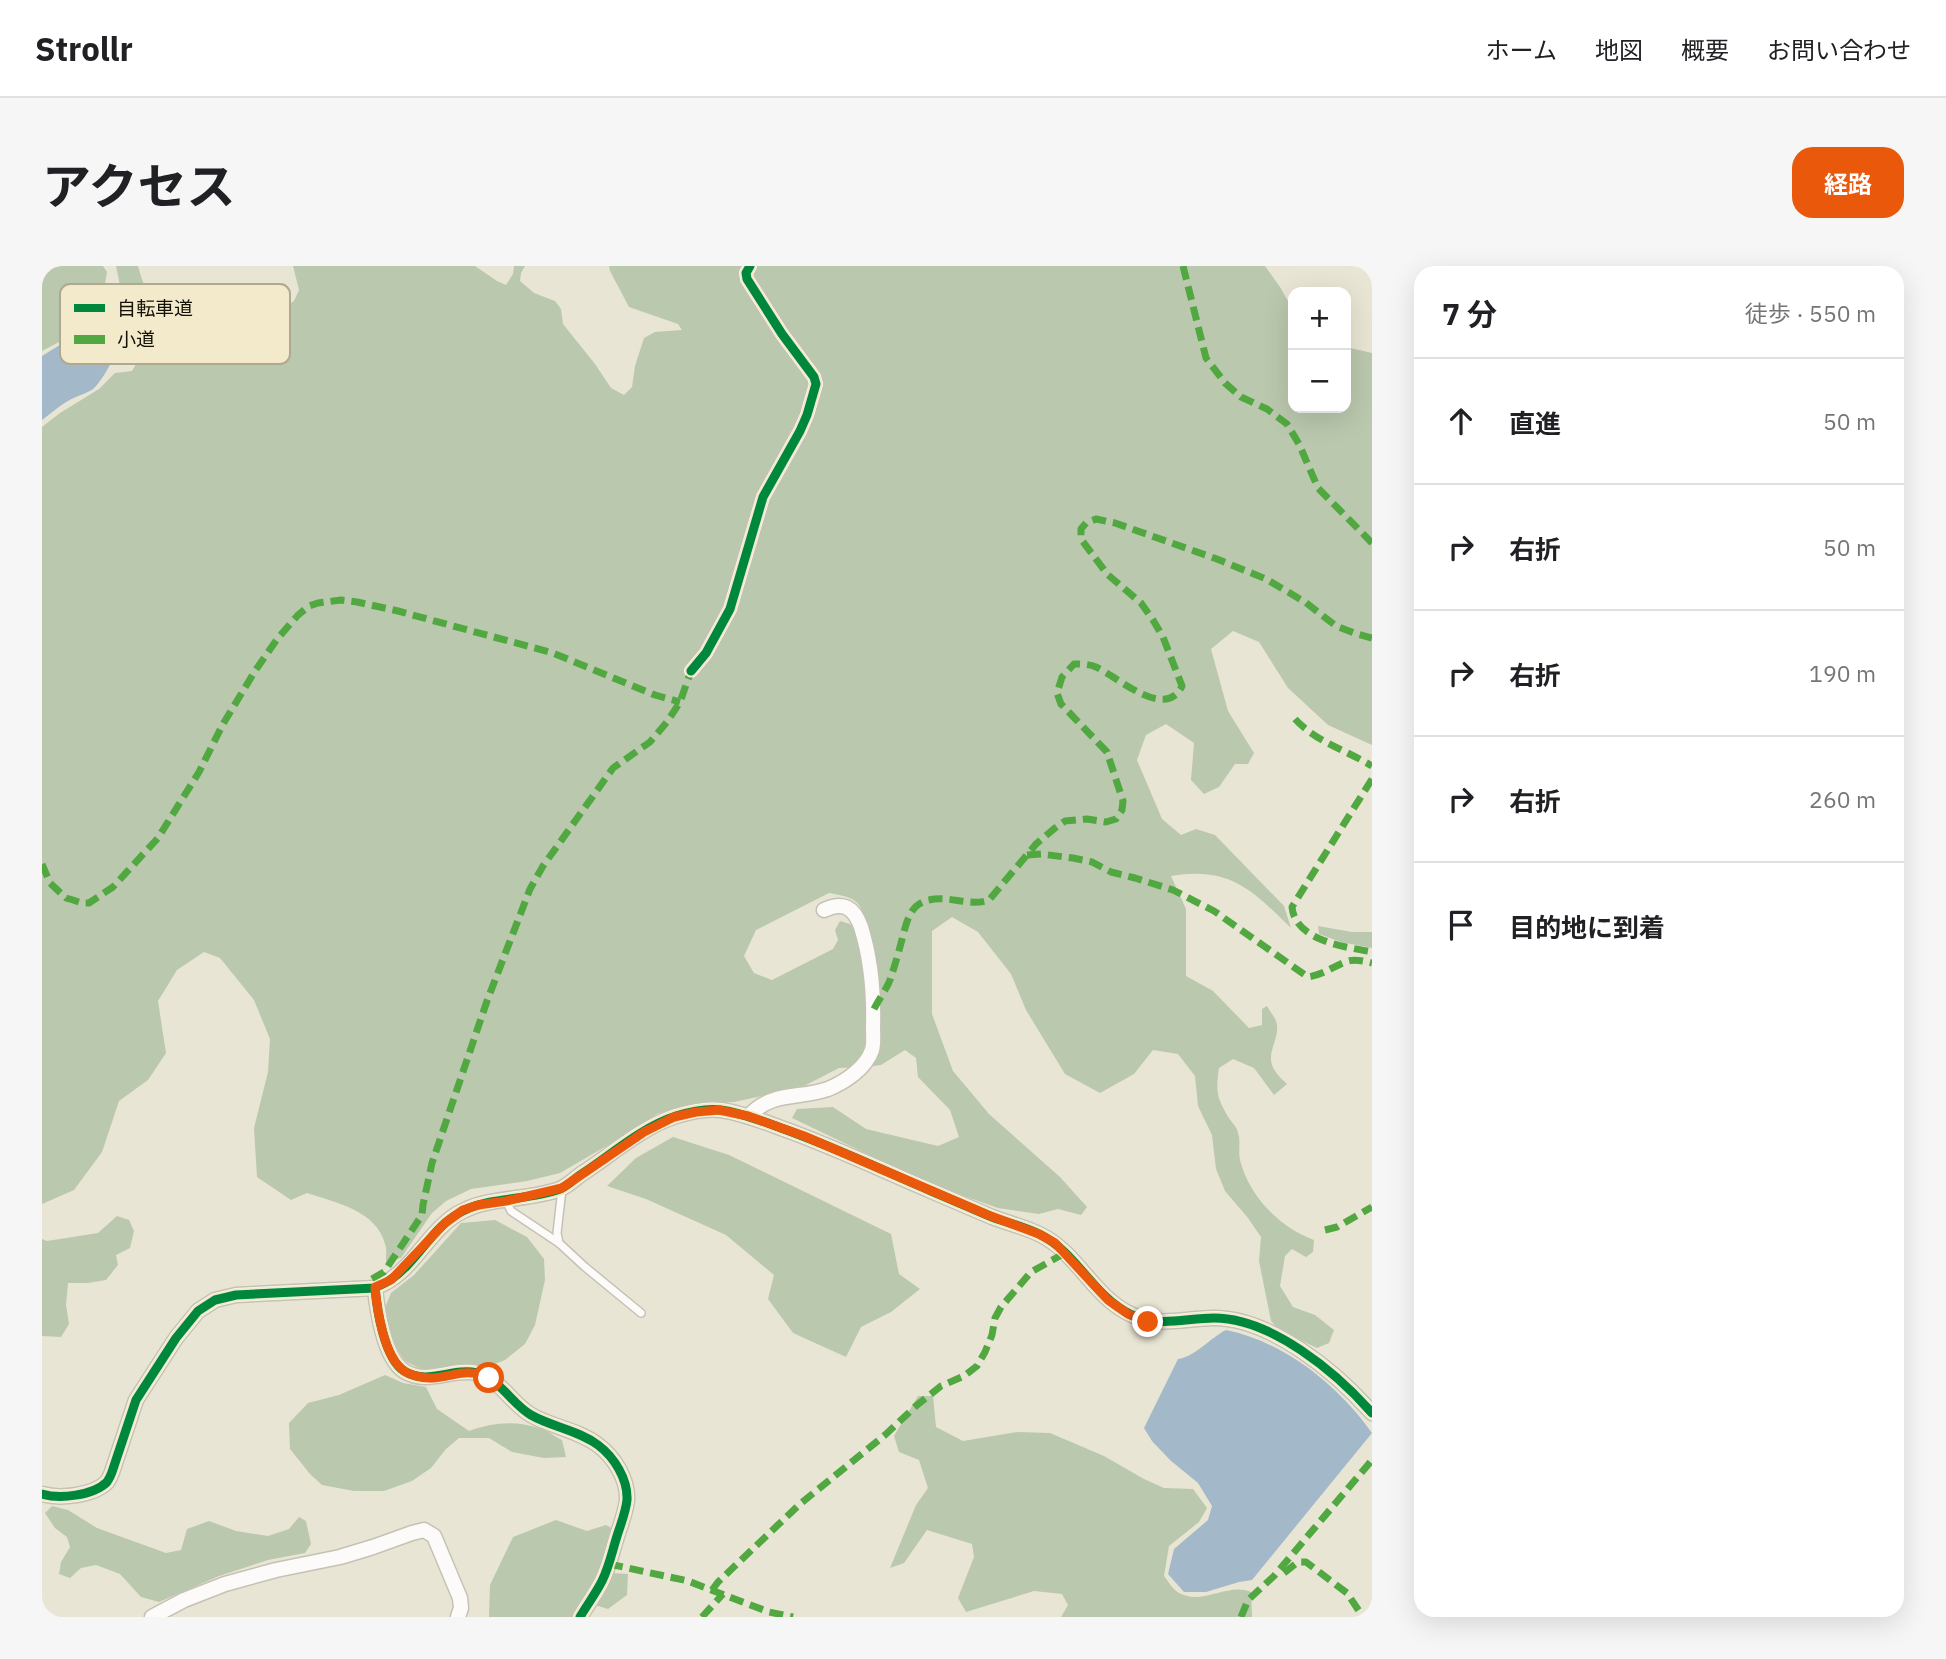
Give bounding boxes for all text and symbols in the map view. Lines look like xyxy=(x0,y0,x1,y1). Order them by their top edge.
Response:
text: Strollr xyxy=(35,27,133,70)
text: ホーム xyxy=(1486,34,1557,66)
text: 地図 xyxy=(1595,34,1643,66)
text: 概要 xyxy=(1681,34,1729,66)
text: お問い合わせ xyxy=(1767,34,1911,66)
button: 経路 xyxy=(1792,147,1904,218)
text: アクセス xyxy=(42,154,236,217)
legend xyxy=(60,284,290,364)
map controls xyxy=(1288,287,1351,413)
button: + xyxy=(1288,287,1351,350)
text: 7 分 xyxy=(1442,294,1497,333)
text: 自転車道 xyxy=(117,296,193,320)
text: 徒歩 · 550 m xyxy=(1745,298,1876,328)
text: 小道 xyxy=(117,327,155,351)
button: − xyxy=(1288,350,1351,413)
icon: ahead xyxy=(1442,402,1480,440)
text: 直進 xyxy=(1509,406,1561,440)
text: 50 m xyxy=(1823,406,1876,436)
icon: right xyxy=(1442,528,1480,566)
text: 右折 xyxy=(1509,532,1561,566)
text: 50 m xyxy=(1823,532,1876,562)
icon: right xyxy=(1442,654,1480,692)
text: 右折 xyxy=(1509,658,1561,692)
text: 190 m xyxy=(1809,658,1876,688)
icon: right xyxy=(1442,780,1480,818)
text: 右折 xyxy=(1509,784,1561,818)
text: 260 m xyxy=(1809,784,1876,814)
icon: arrive xyxy=(1442,906,1480,944)
text: 目的地に到着 xyxy=(1509,910,1665,944)
route end xyxy=(1132,1306,1163,1337)
route start xyxy=(473,1362,504,1393)

